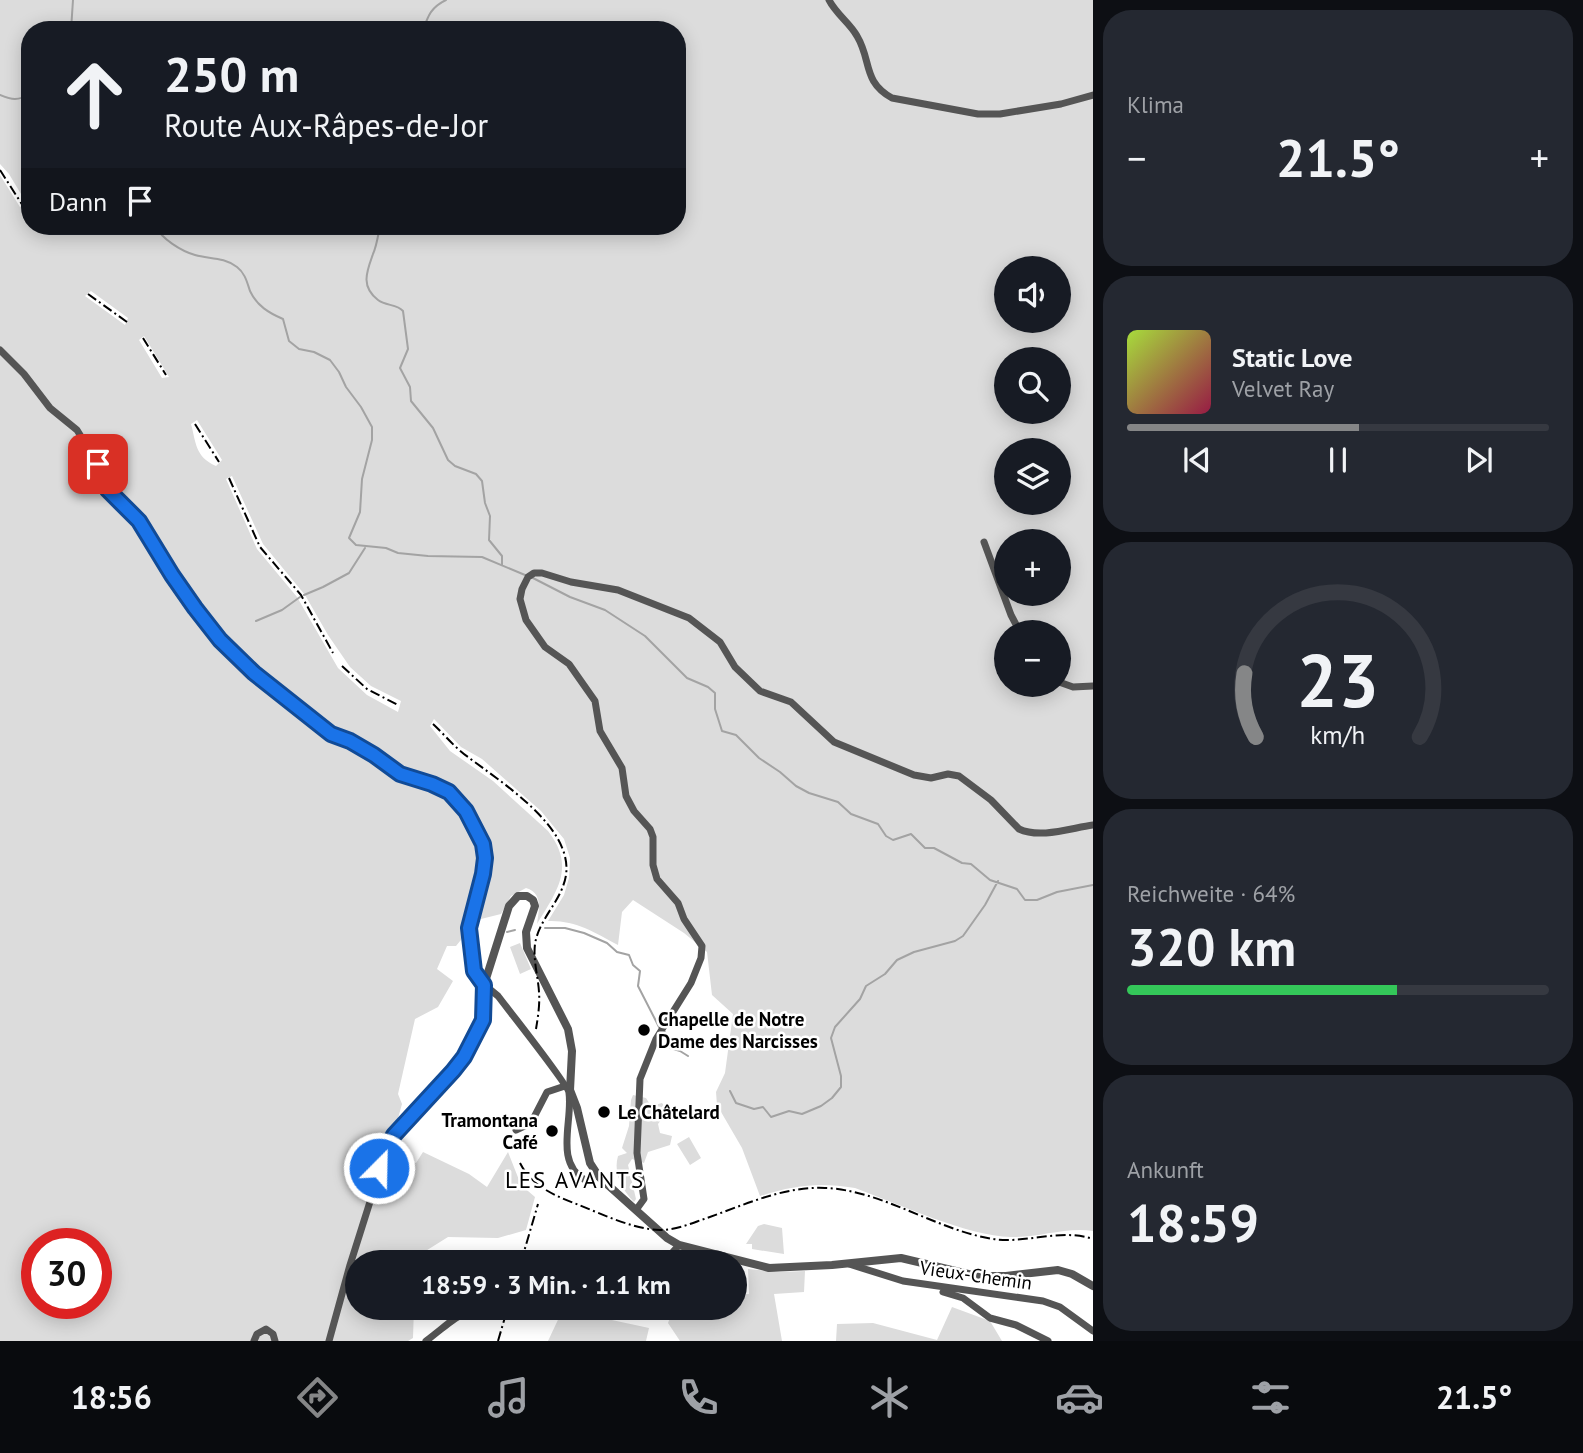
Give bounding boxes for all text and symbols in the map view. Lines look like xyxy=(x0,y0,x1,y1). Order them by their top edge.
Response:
text: 250 m xyxy=(164,42,299,106)
icon: ahead xyxy=(49,49,140,140)
text: Klima xyxy=(1127,90,1184,119)
text: Route Aux-Râpes-de-Jor xyxy=(164,104,488,146)
text: 21.5° xyxy=(1276,124,1400,191)
text: − xyxy=(1127,133,1146,182)
text: + xyxy=(1530,133,1549,182)
icon: arrive xyxy=(121,182,159,220)
text: Dann xyxy=(49,185,107,218)
map controls xyxy=(994,256,1071,697)
button: sound xyxy=(994,256,1071,333)
text: Static Love xyxy=(1232,341,1353,374)
button: search xyxy=(994,347,1071,424)
text: Velvet Ray xyxy=(1232,374,1334,403)
pin xyxy=(68,434,128,494)
button: layers xyxy=(994,438,1071,515)
icon: previous xyxy=(1178,441,1216,479)
icon: pause xyxy=(1319,441,1357,479)
icon: next xyxy=(1460,441,1498,479)
icon: arrive xyxy=(79,445,117,483)
button: + xyxy=(994,529,1071,606)
button: − xyxy=(994,620,1071,697)
text: 23 xyxy=(1297,633,1379,727)
text: km/h xyxy=(1311,718,1365,750)
text: Reichweite · 64% xyxy=(1127,879,1295,908)
text: 320 km xyxy=(1127,913,1296,980)
place label: Chapelle de Notre Dame des Narcisses xyxy=(658,1007,818,1053)
marker: Chapelle de Notre Dame des Narcisses xyxy=(636,1022,652,1038)
place label: Le Châtelard xyxy=(618,1100,720,1124)
marker: Le Châtelard xyxy=(596,1104,612,1120)
place label: Tramontana Café xyxy=(441,1108,538,1154)
marker: Tramontana Café xyxy=(544,1123,560,1139)
position arrow xyxy=(342,1131,416,1205)
text: Ankunft xyxy=(1127,1155,1204,1184)
district label: LES AVANTS xyxy=(505,1165,645,1194)
text: 18:59 xyxy=(1127,1189,1259,1256)
speed limit sign: 30 xyxy=(21,1228,112,1319)
street label: Vieux-Chemin xyxy=(917,1255,1034,1295)
text: 18:59 · 3 Min. · 1.1 km xyxy=(421,1268,671,1301)
icon: directions xyxy=(293,1373,342,1422)
icon: music xyxy=(484,1373,533,1422)
icon: phone xyxy=(674,1373,723,1422)
icon: climate xyxy=(865,1373,914,1422)
icon: car xyxy=(1055,1373,1104,1422)
icon: filters xyxy=(1246,1373,1295,1422)
text: 18:56 xyxy=(71,1376,152,1418)
text: 21.5° xyxy=(1436,1376,1512,1418)

